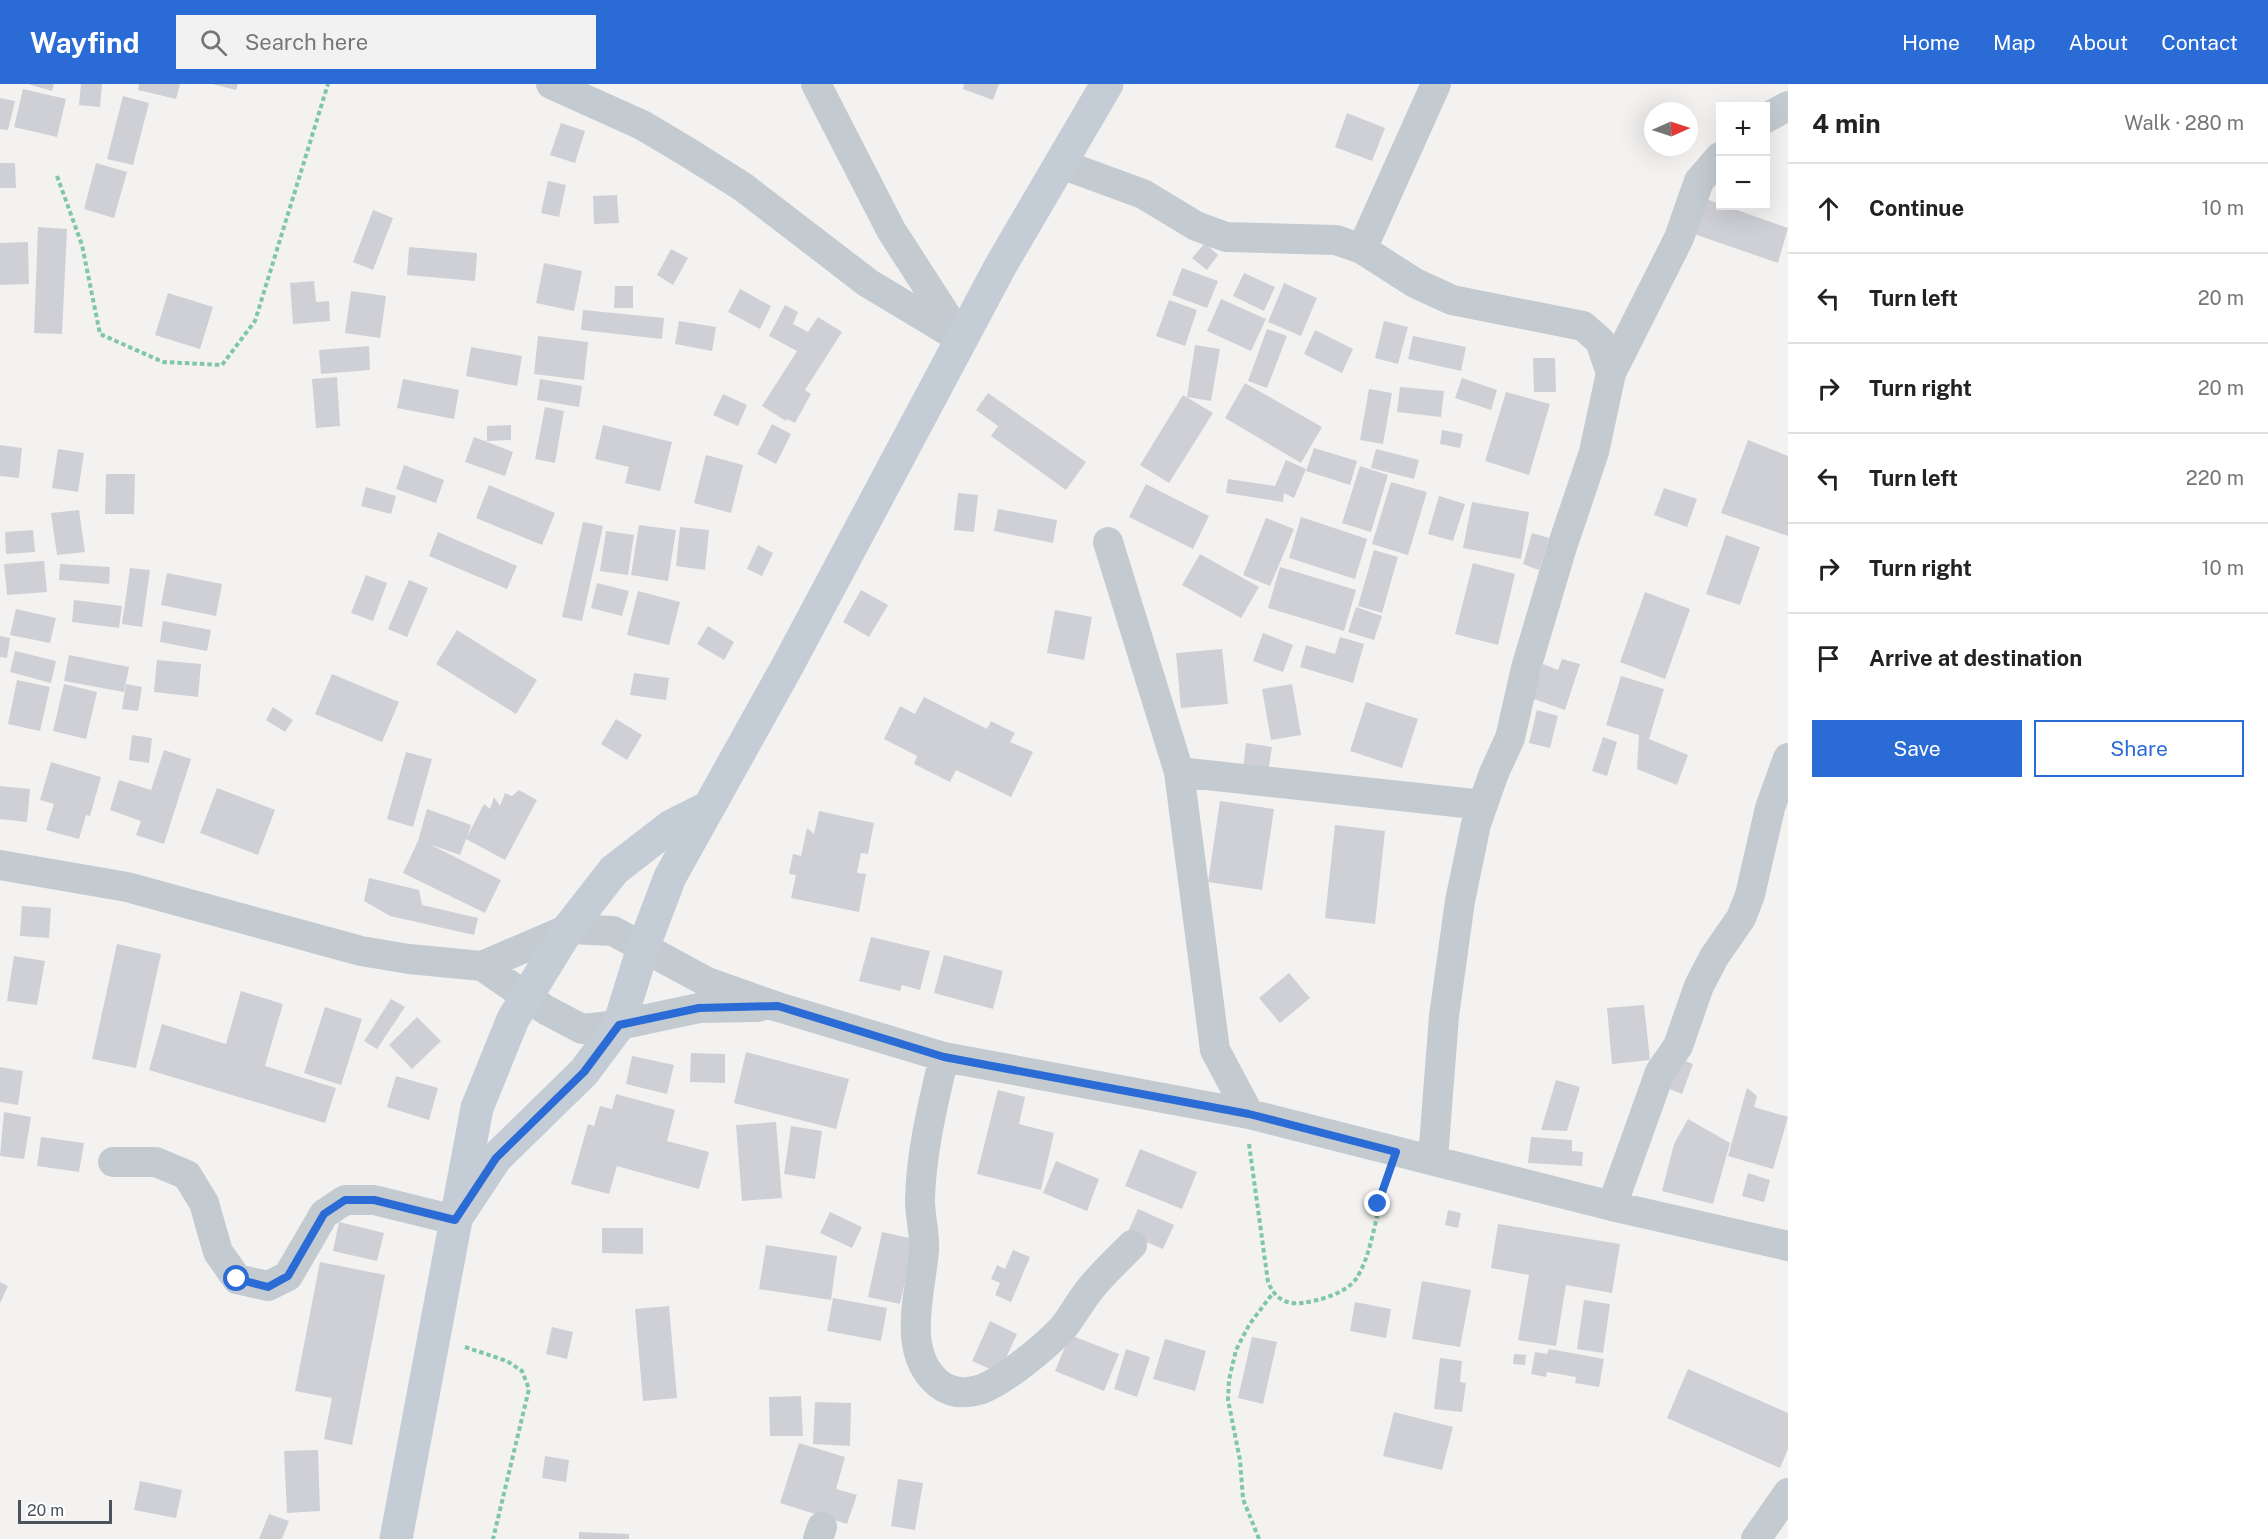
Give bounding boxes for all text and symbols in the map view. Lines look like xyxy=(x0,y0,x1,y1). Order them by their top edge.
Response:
search box xyxy=(176,15,596,69)
text: Wayfind xyxy=(30,26,140,59)
icon: search xyxy=(197,26,230,59)
text: Search here xyxy=(245,29,368,55)
text: Home xyxy=(1902,30,1960,55)
text: Map xyxy=(1993,30,2036,55)
text: About xyxy=(2069,30,2128,55)
text: Contact xyxy=(2161,30,2238,55)
north arrow xyxy=(1644,102,1698,156)
map controls xyxy=(1716,102,1770,210)
button: + xyxy=(1716,102,1770,156)
text: 4 min xyxy=(1812,108,1881,139)
text: Walk · 280 m xyxy=(2124,111,2244,135)
button: − xyxy=(1716,156,1770,210)
icon: ahead xyxy=(1812,192,1845,225)
text: Continue xyxy=(1869,195,1964,221)
text: 10 m xyxy=(2201,196,2244,220)
icon: left xyxy=(1812,282,1845,315)
text: Turn left xyxy=(1869,285,1958,311)
text: 20 m xyxy=(2198,286,2244,310)
icon: right xyxy=(1812,372,1845,405)
text: Turn right xyxy=(1869,375,1972,401)
text: 20 m xyxy=(2198,376,2244,400)
icon: left xyxy=(1812,462,1845,495)
text: Turn left xyxy=(1869,465,1958,491)
text: 220 m xyxy=(2186,466,2244,490)
icon: right xyxy=(1812,552,1845,585)
text: Turn right xyxy=(1869,555,1972,581)
text: 10 m xyxy=(2201,556,2244,580)
icon: arrive xyxy=(1812,642,1845,675)
text: Arrive at destination xyxy=(1869,645,2082,671)
button: Save xyxy=(1812,720,2022,777)
button: Share xyxy=(2034,720,2244,777)
route end xyxy=(1364,1190,1390,1216)
route start xyxy=(223,1265,249,1291)
scale bar xyxy=(18,1497,112,1524)
text: 20 m xyxy=(27,1501,64,1520)

